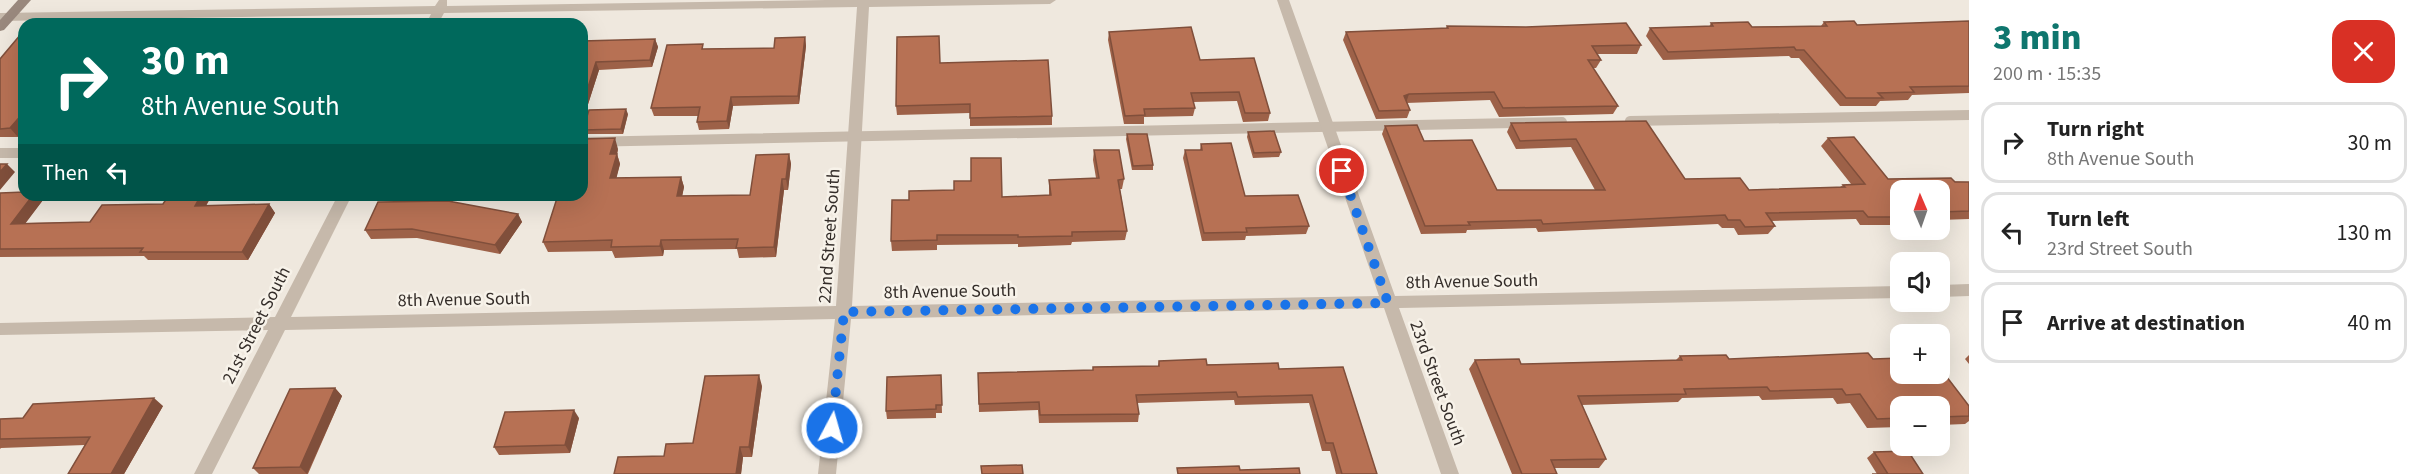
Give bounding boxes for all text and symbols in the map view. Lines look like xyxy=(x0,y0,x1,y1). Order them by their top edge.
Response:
text: 3 min xyxy=(1993,12,2081,63)
button: close xyxy=(2332,20,2395,83)
text: 30 m xyxy=(141,31,230,91)
icon: right xyxy=(42,42,120,120)
text: 200 m · 15:35 xyxy=(1993,60,2101,88)
text: 8th Avenue South xyxy=(141,87,340,126)
text: Turn right xyxy=(2047,113,2144,145)
icon: right xyxy=(1996,126,2029,159)
text: 30 m xyxy=(2347,127,2392,159)
pin xyxy=(1316,145,1367,196)
text: 8th Avenue South xyxy=(2047,145,2194,173)
icon: arrive xyxy=(1325,154,1358,187)
icon: left xyxy=(101,156,134,189)
text: Then xyxy=(42,157,89,189)
street label: 22nd Street South xyxy=(812,168,847,304)
north arrow xyxy=(1890,180,1950,240)
map controls xyxy=(1890,180,1950,456)
text: Turn left xyxy=(2047,203,2129,235)
icon: left xyxy=(1996,216,2029,249)
text: 130 m xyxy=(2337,217,2392,249)
text: 23rd Street South xyxy=(2047,235,2193,263)
button: sound xyxy=(1890,252,1950,312)
street label: 21st Street South xyxy=(216,262,297,388)
street label: 8th Avenue South xyxy=(1406,268,1538,295)
street label: 8th Avenue South xyxy=(884,278,1016,305)
street label: 8th Avenue South xyxy=(398,286,530,313)
icon: arrive xyxy=(1996,306,2029,339)
text: Arrive at destination xyxy=(2047,307,2245,339)
text: 40 m xyxy=(2347,307,2392,339)
street label: 23rd Street South xyxy=(1403,317,1472,449)
button: + xyxy=(1890,324,1950,384)
position arrow xyxy=(800,396,864,460)
button: − xyxy=(1890,396,1950,456)

